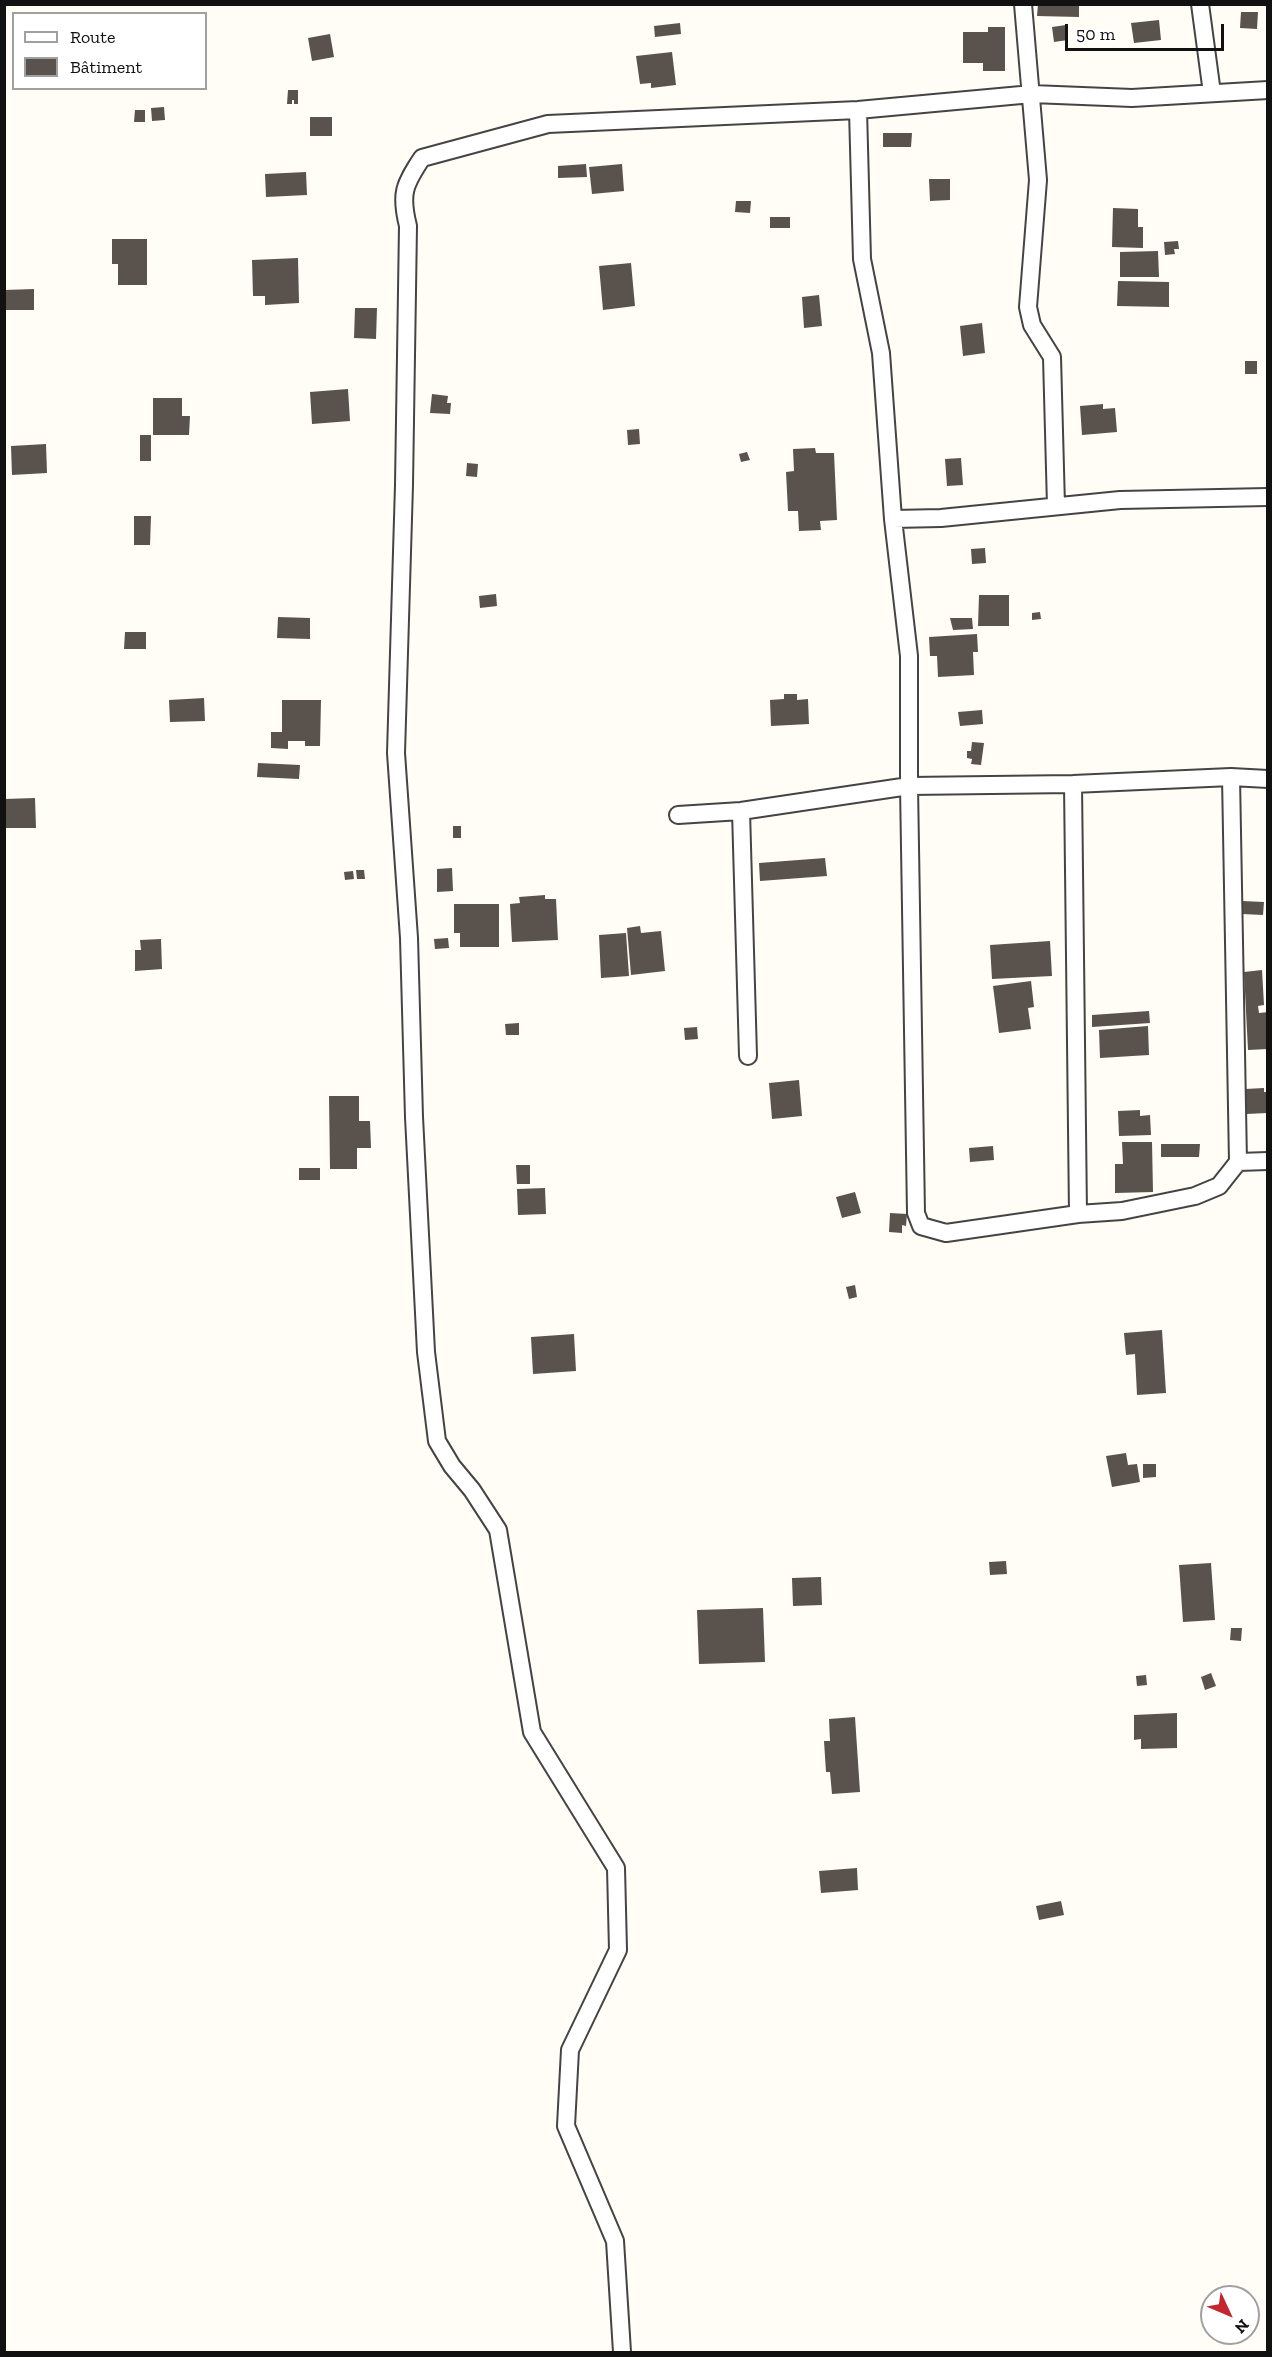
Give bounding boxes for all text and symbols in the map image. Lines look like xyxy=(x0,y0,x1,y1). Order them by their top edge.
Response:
legend xyxy=(12,12,207,90)
scale bar xyxy=(1068,12,1227,50)
text: 50 m xyxy=(1076,23,1115,45)
text: Route xyxy=(70,26,115,48)
text: Bâtiment xyxy=(70,56,142,78)
north arrow xyxy=(1200,2285,1260,2345)
text: N xyxy=(1231,2315,1253,2337)

